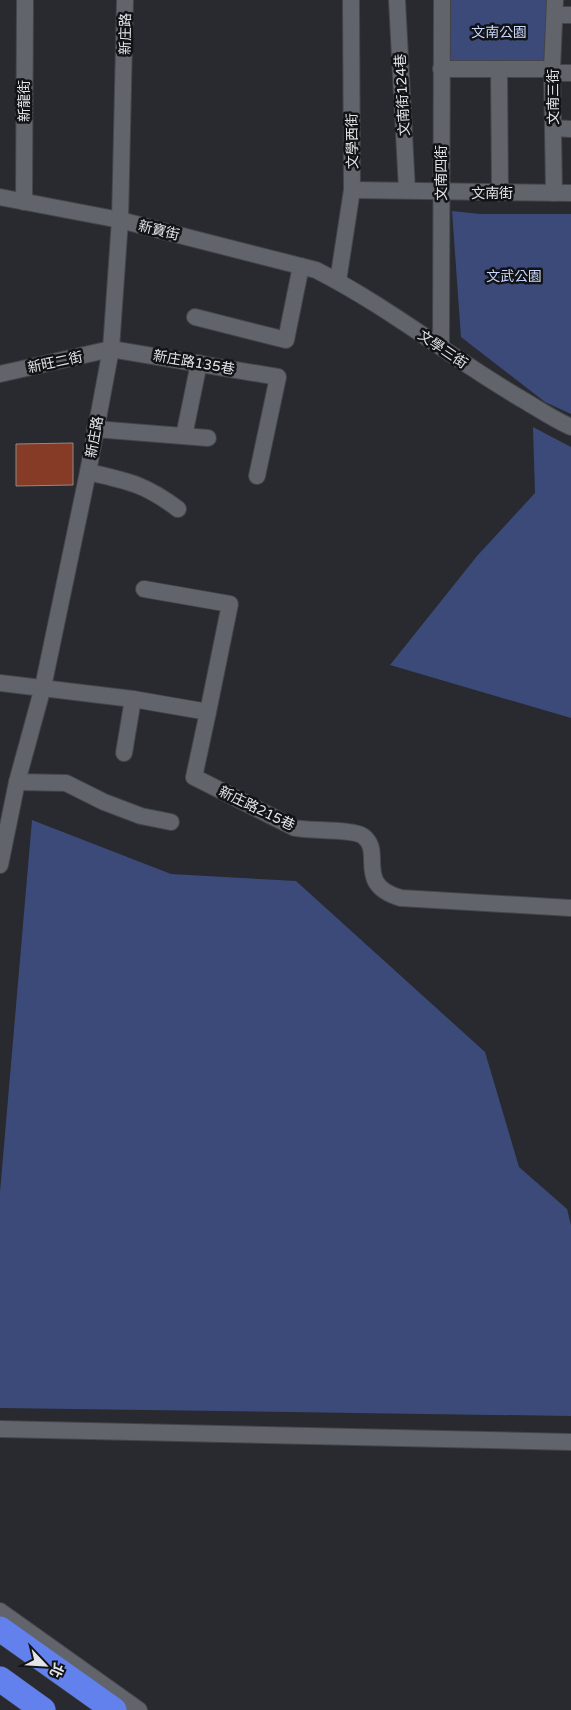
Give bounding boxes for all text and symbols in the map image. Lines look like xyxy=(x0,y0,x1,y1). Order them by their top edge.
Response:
street label: 新庄路 xyxy=(117,13,134,55)
park label: 文南公園 xyxy=(471,24,527,41)
street label: 文南街124巷 xyxy=(392,53,413,137)
street label: 文南三街 xyxy=(545,69,562,125)
street label: 新龍街 xyxy=(16,80,33,122)
street label: 文學西街 xyxy=(344,113,361,169)
street label: 文南四街 xyxy=(433,145,450,201)
street label: 文南街 xyxy=(471,185,513,202)
street label: 新寶街 xyxy=(136,217,181,244)
park label: 文武公園 xyxy=(486,268,542,285)
street label: 文學三街 xyxy=(415,327,471,372)
street label: 新庄路135巷 xyxy=(152,347,236,378)
street label: 新旺二街 xyxy=(26,348,84,377)
street label: 新庄路 xyxy=(82,415,107,459)
street label: 新庄路215巷 xyxy=(216,783,298,834)
north arrow xyxy=(20,1640,70,1690)
text: 北 xyxy=(46,1660,67,1680)

